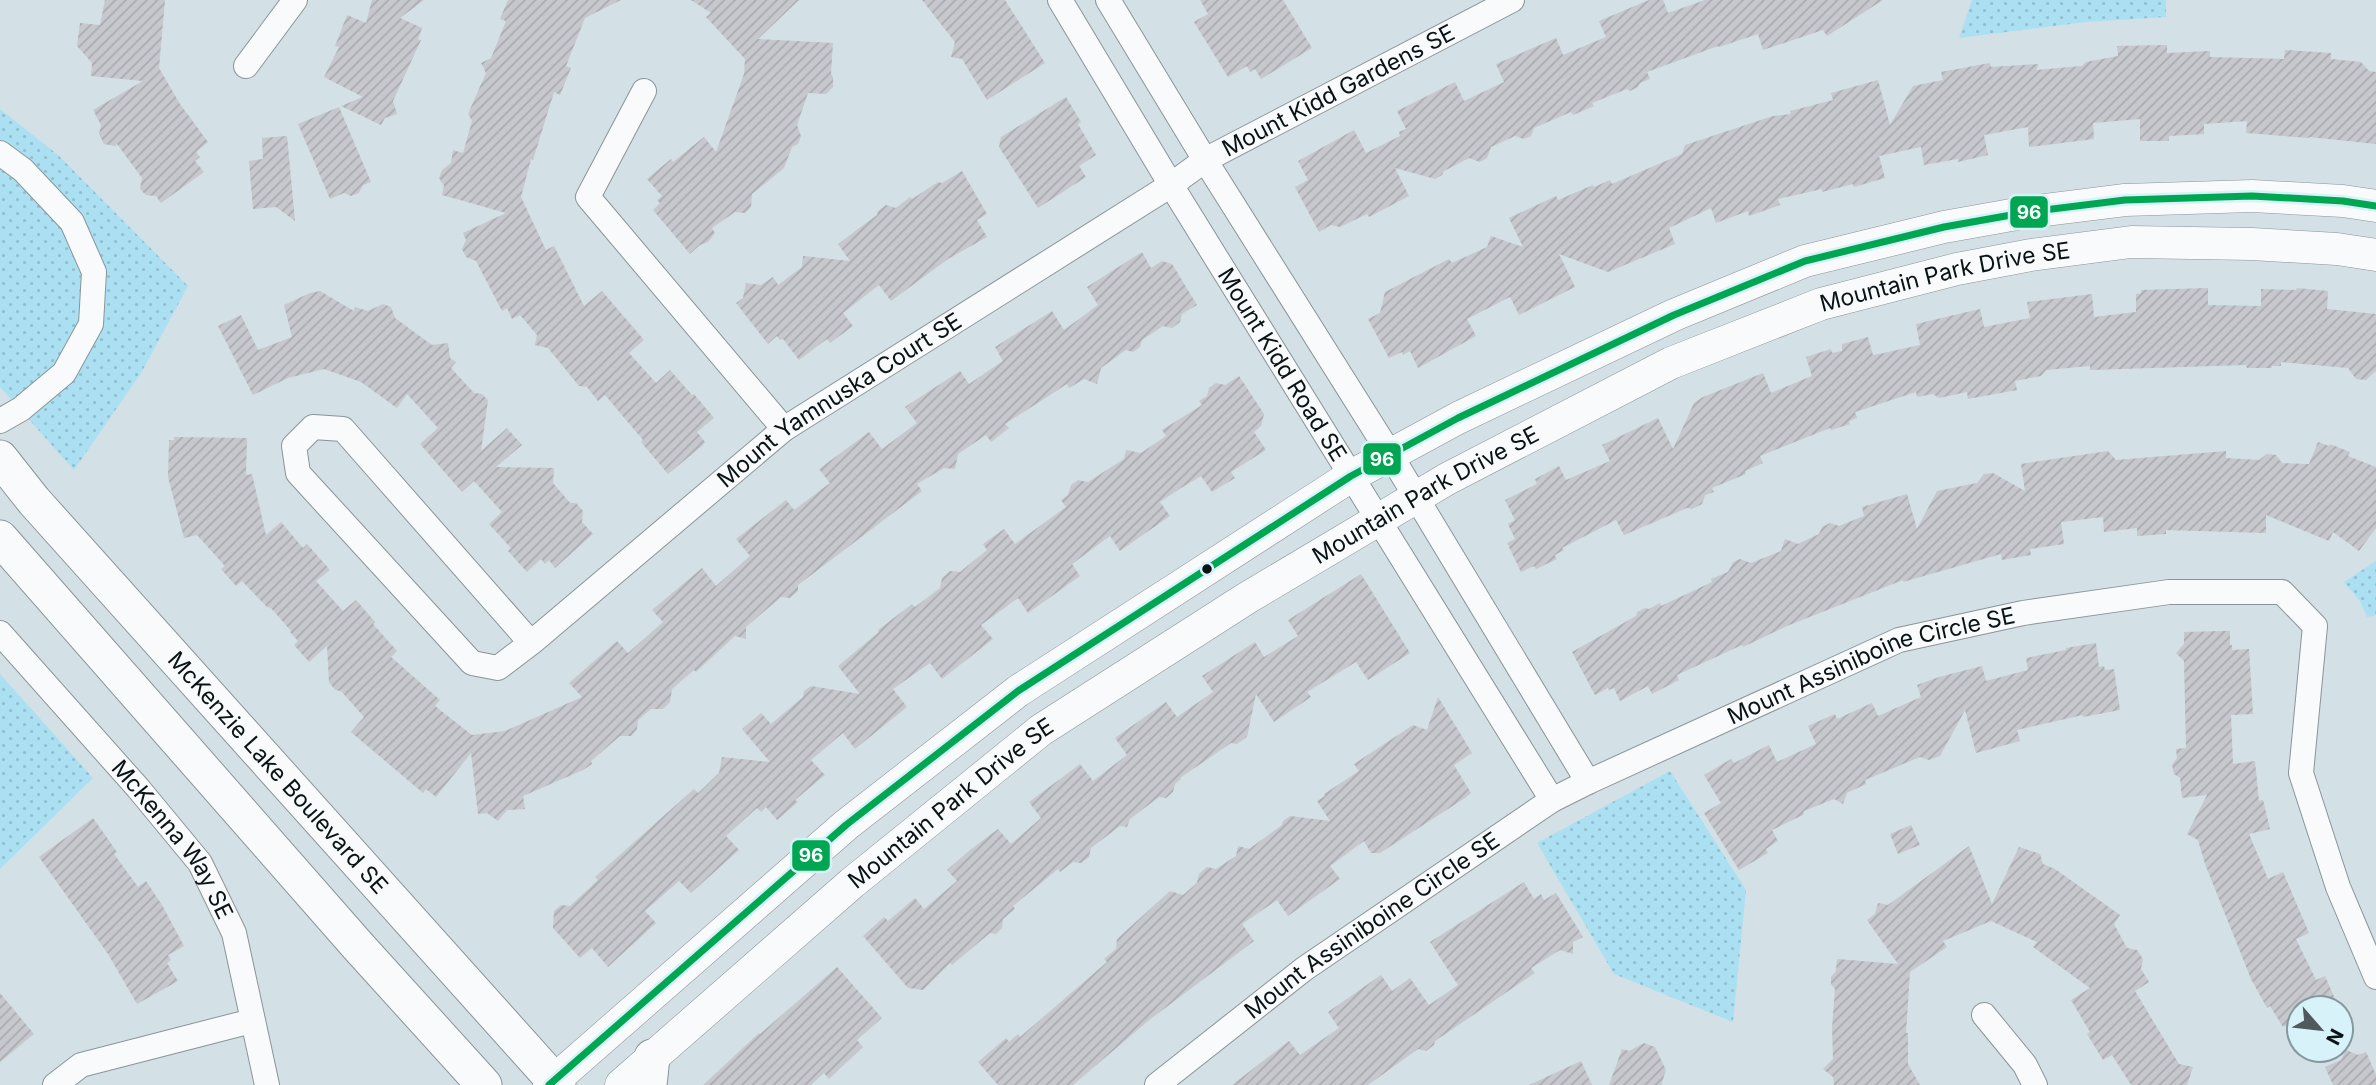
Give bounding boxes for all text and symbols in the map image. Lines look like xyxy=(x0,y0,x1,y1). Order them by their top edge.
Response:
street label: Mount Kidd Gardens SE xyxy=(1217,18,1459,163)
line badge: 96 xyxy=(2009,195,2049,229)
text: 96 xyxy=(2017,201,2041,224)
street label: Mountain Park Drive SE xyxy=(1817,236,2072,318)
street label: Mount Kidd Road SE xyxy=(1212,263,1353,466)
street label: Mount Yamnuska Court SE xyxy=(712,307,967,493)
street label: Mountain Park Drive SE xyxy=(1307,420,1544,570)
line badge: 96 xyxy=(1362,442,1402,476)
text: 96 xyxy=(1370,448,1394,471)
unlabelled marker xyxy=(1200,562,1214,576)
street label: Mount Assiniboine Circle SE xyxy=(1723,601,2018,731)
street label: McKenzie Lake Boulevard SE xyxy=(162,646,394,900)
street label: Mountain Park Drive SE xyxy=(843,712,1059,894)
street label: McKenna Way SE xyxy=(106,754,239,923)
street label: Mount Assiniboine Circle SE xyxy=(1239,826,1505,1025)
line badge: 96 xyxy=(791,839,831,872)
text: 96 xyxy=(799,844,823,867)
north arrow xyxy=(2285,994,2355,1064)
text: N xyxy=(2321,1025,2348,1049)

